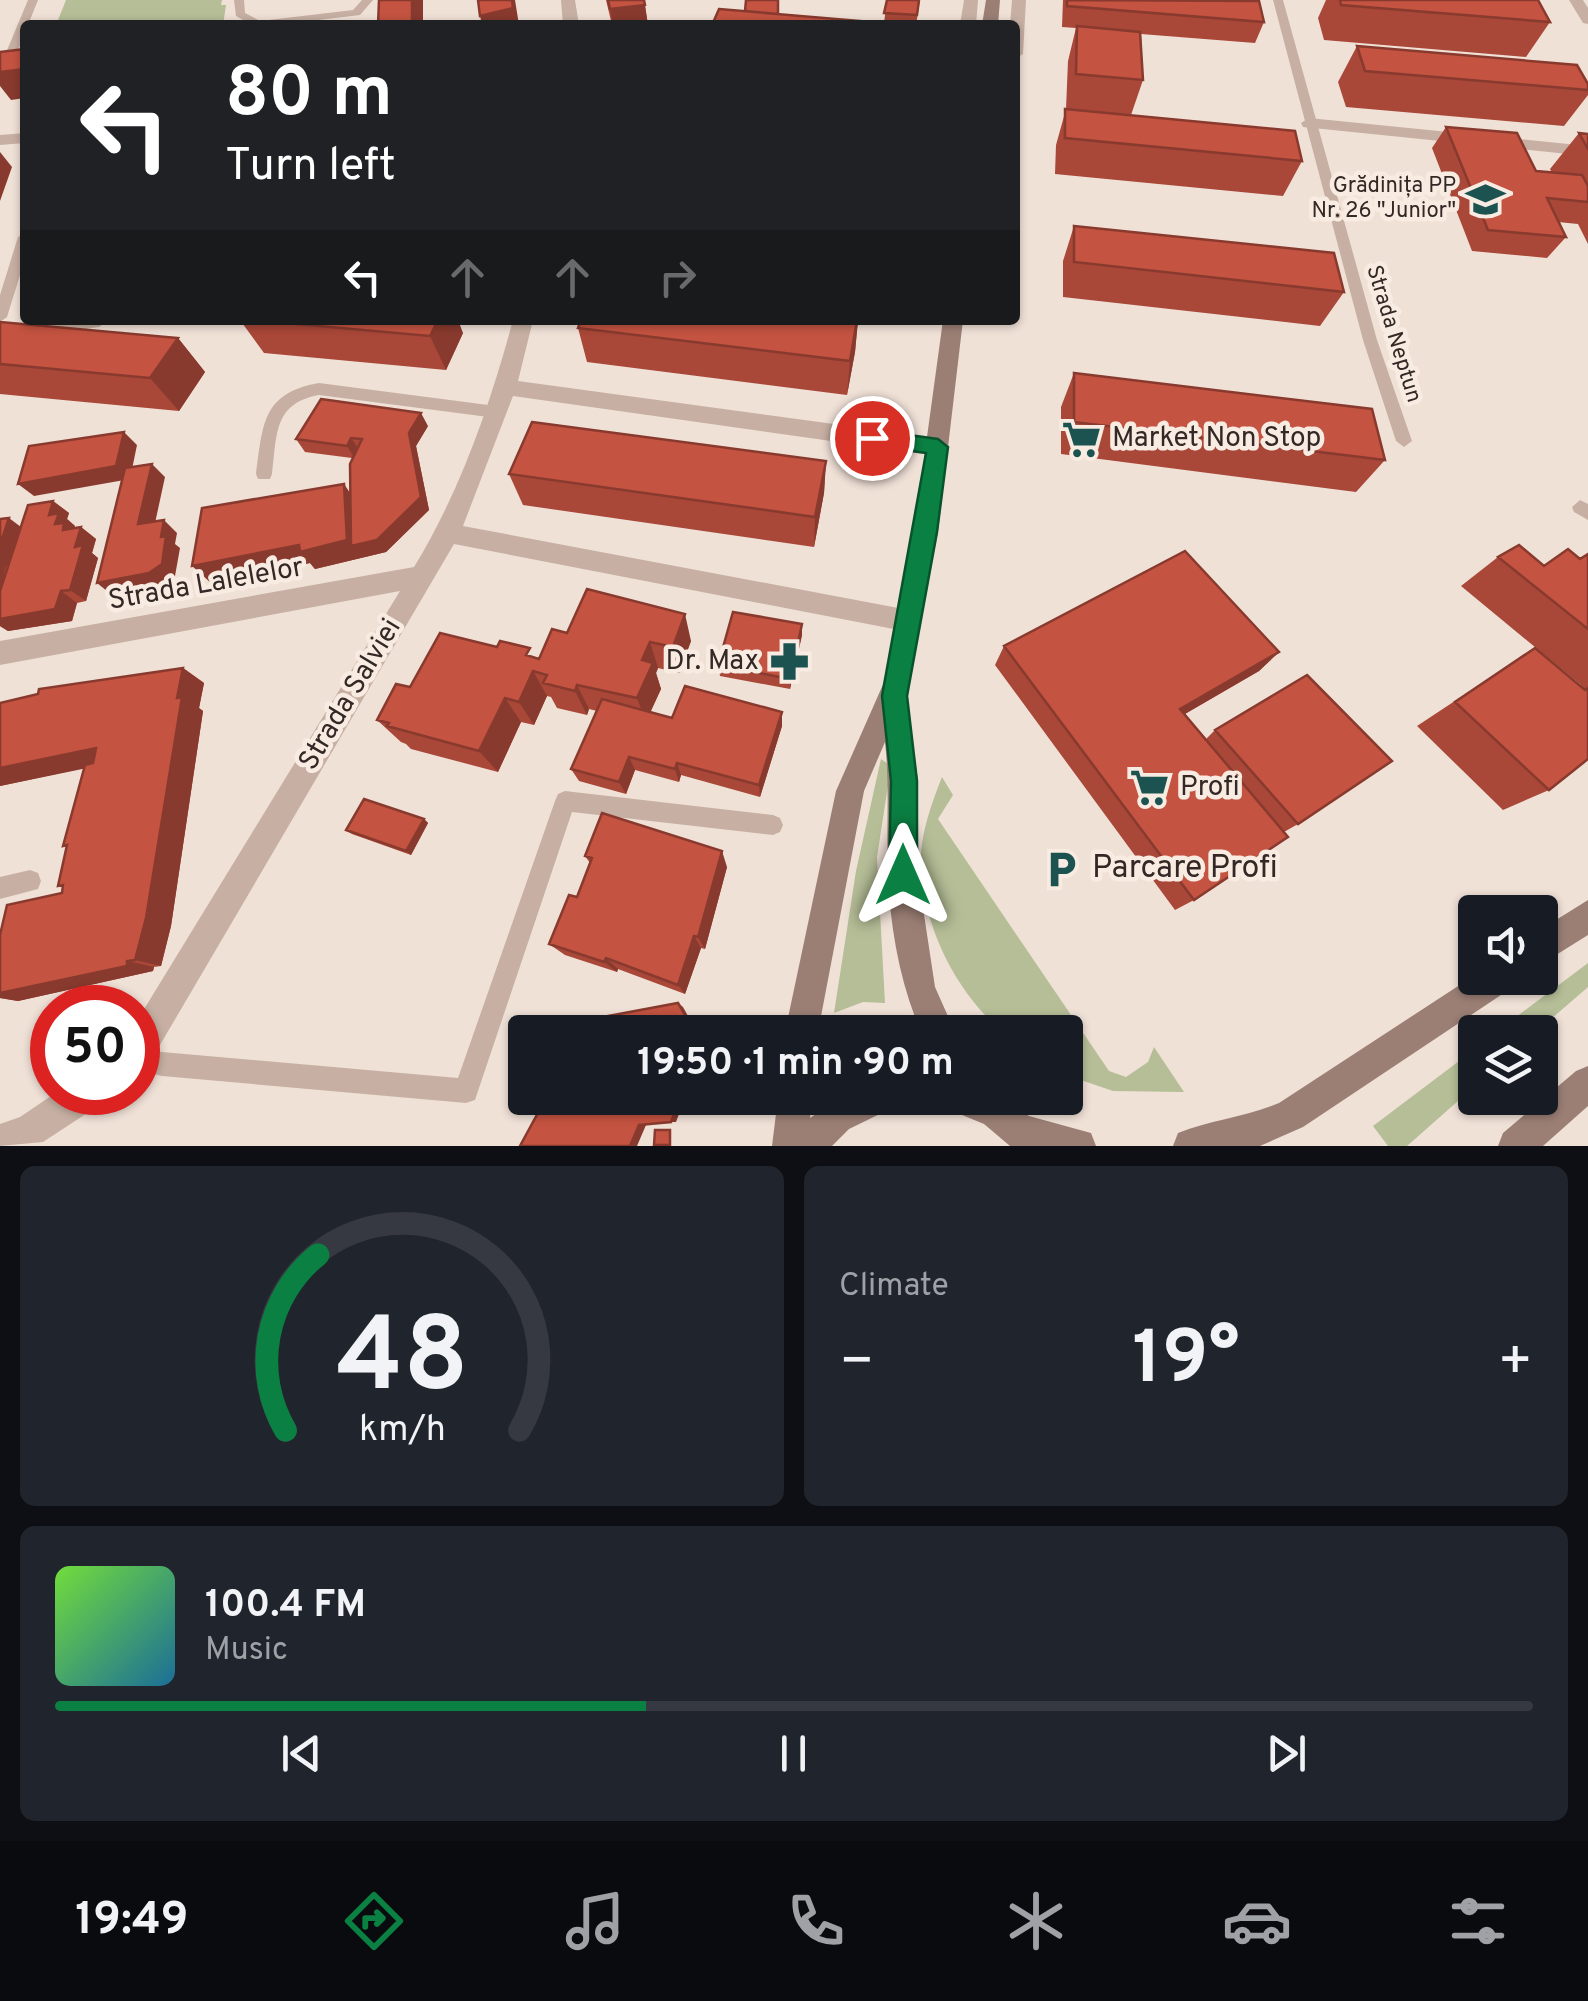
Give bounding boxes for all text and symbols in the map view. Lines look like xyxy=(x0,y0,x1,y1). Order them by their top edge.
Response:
text: 80 m xyxy=(225,52,393,141)
icon: left xyxy=(60,60,190,190)
text: Turn left xyxy=(225,139,396,196)
place label: Grădinița PP Nr. 26 "Junior" xyxy=(1311,173,1456,225)
school or university icon: Grădinița PP Nr. 26 "Junior" xyxy=(1465,178,1507,220)
icon: left xyxy=(335,250,390,305)
icon: ahead xyxy=(440,250,495,305)
icon: ahead xyxy=(545,250,600,305)
icon: right xyxy=(650,250,705,305)
street label: Strada Neptun xyxy=(1359,262,1427,406)
pin xyxy=(830,396,915,481)
icon: arrive xyxy=(845,411,900,466)
supermarket icon: Market Non Stop xyxy=(1061,418,1103,460)
place label: Market Non Stop xyxy=(1112,421,1321,457)
street label: Strada Lalelelor xyxy=(106,550,306,620)
street label: Strada Salviei xyxy=(292,612,410,778)
pharmacy icon: Dr. Max xyxy=(768,641,810,683)
place label: Dr. Max xyxy=(666,644,759,680)
supermarket icon: Profi xyxy=(1129,767,1171,809)
place label: Profi xyxy=(1180,770,1240,806)
position arrow xyxy=(851,823,955,927)
parking icon: Parcare Profi xyxy=(1041,848,1083,890)
place label: Parcare Profi xyxy=(1092,849,1278,889)
map controls xyxy=(1458,895,1558,1115)
button: sound xyxy=(1458,895,1558,995)
speed limit sign: 50 xyxy=(30,985,160,1115)
button: layers xyxy=(1458,1015,1558,1115)
text: 19:50 · 1 min · 90 m xyxy=(637,1040,954,1089)
text: Climate xyxy=(839,1267,949,1307)
text: 48 xyxy=(336,1296,468,1428)
text: 19° xyxy=(1132,1315,1240,1410)
text: − xyxy=(839,1329,874,1399)
text: + xyxy=(1498,1329,1533,1399)
text: km/h xyxy=(359,1408,445,1454)
text: 100.4 FM xyxy=(205,1582,366,1631)
text: Music xyxy=(205,1631,288,1671)
icon: previous xyxy=(274,1726,329,1781)
icon: pause xyxy=(766,1726,821,1781)
icon: next xyxy=(1259,1726,1314,1781)
icon: directions xyxy=(339,1886,409,1956)
icon: music xyxy=(560,1886,630,1956)
icon: phone xyxy=(781,1886,851,1956)
icon: climate xyxy=(1001,1886,1071,1956)
icon: car xyxy=(1222,1886,1292,1956)
icon: filters xyxy=(1443,1886,1513,1956)
text: 19:49 xyxy=(75,1893,189,1950)

